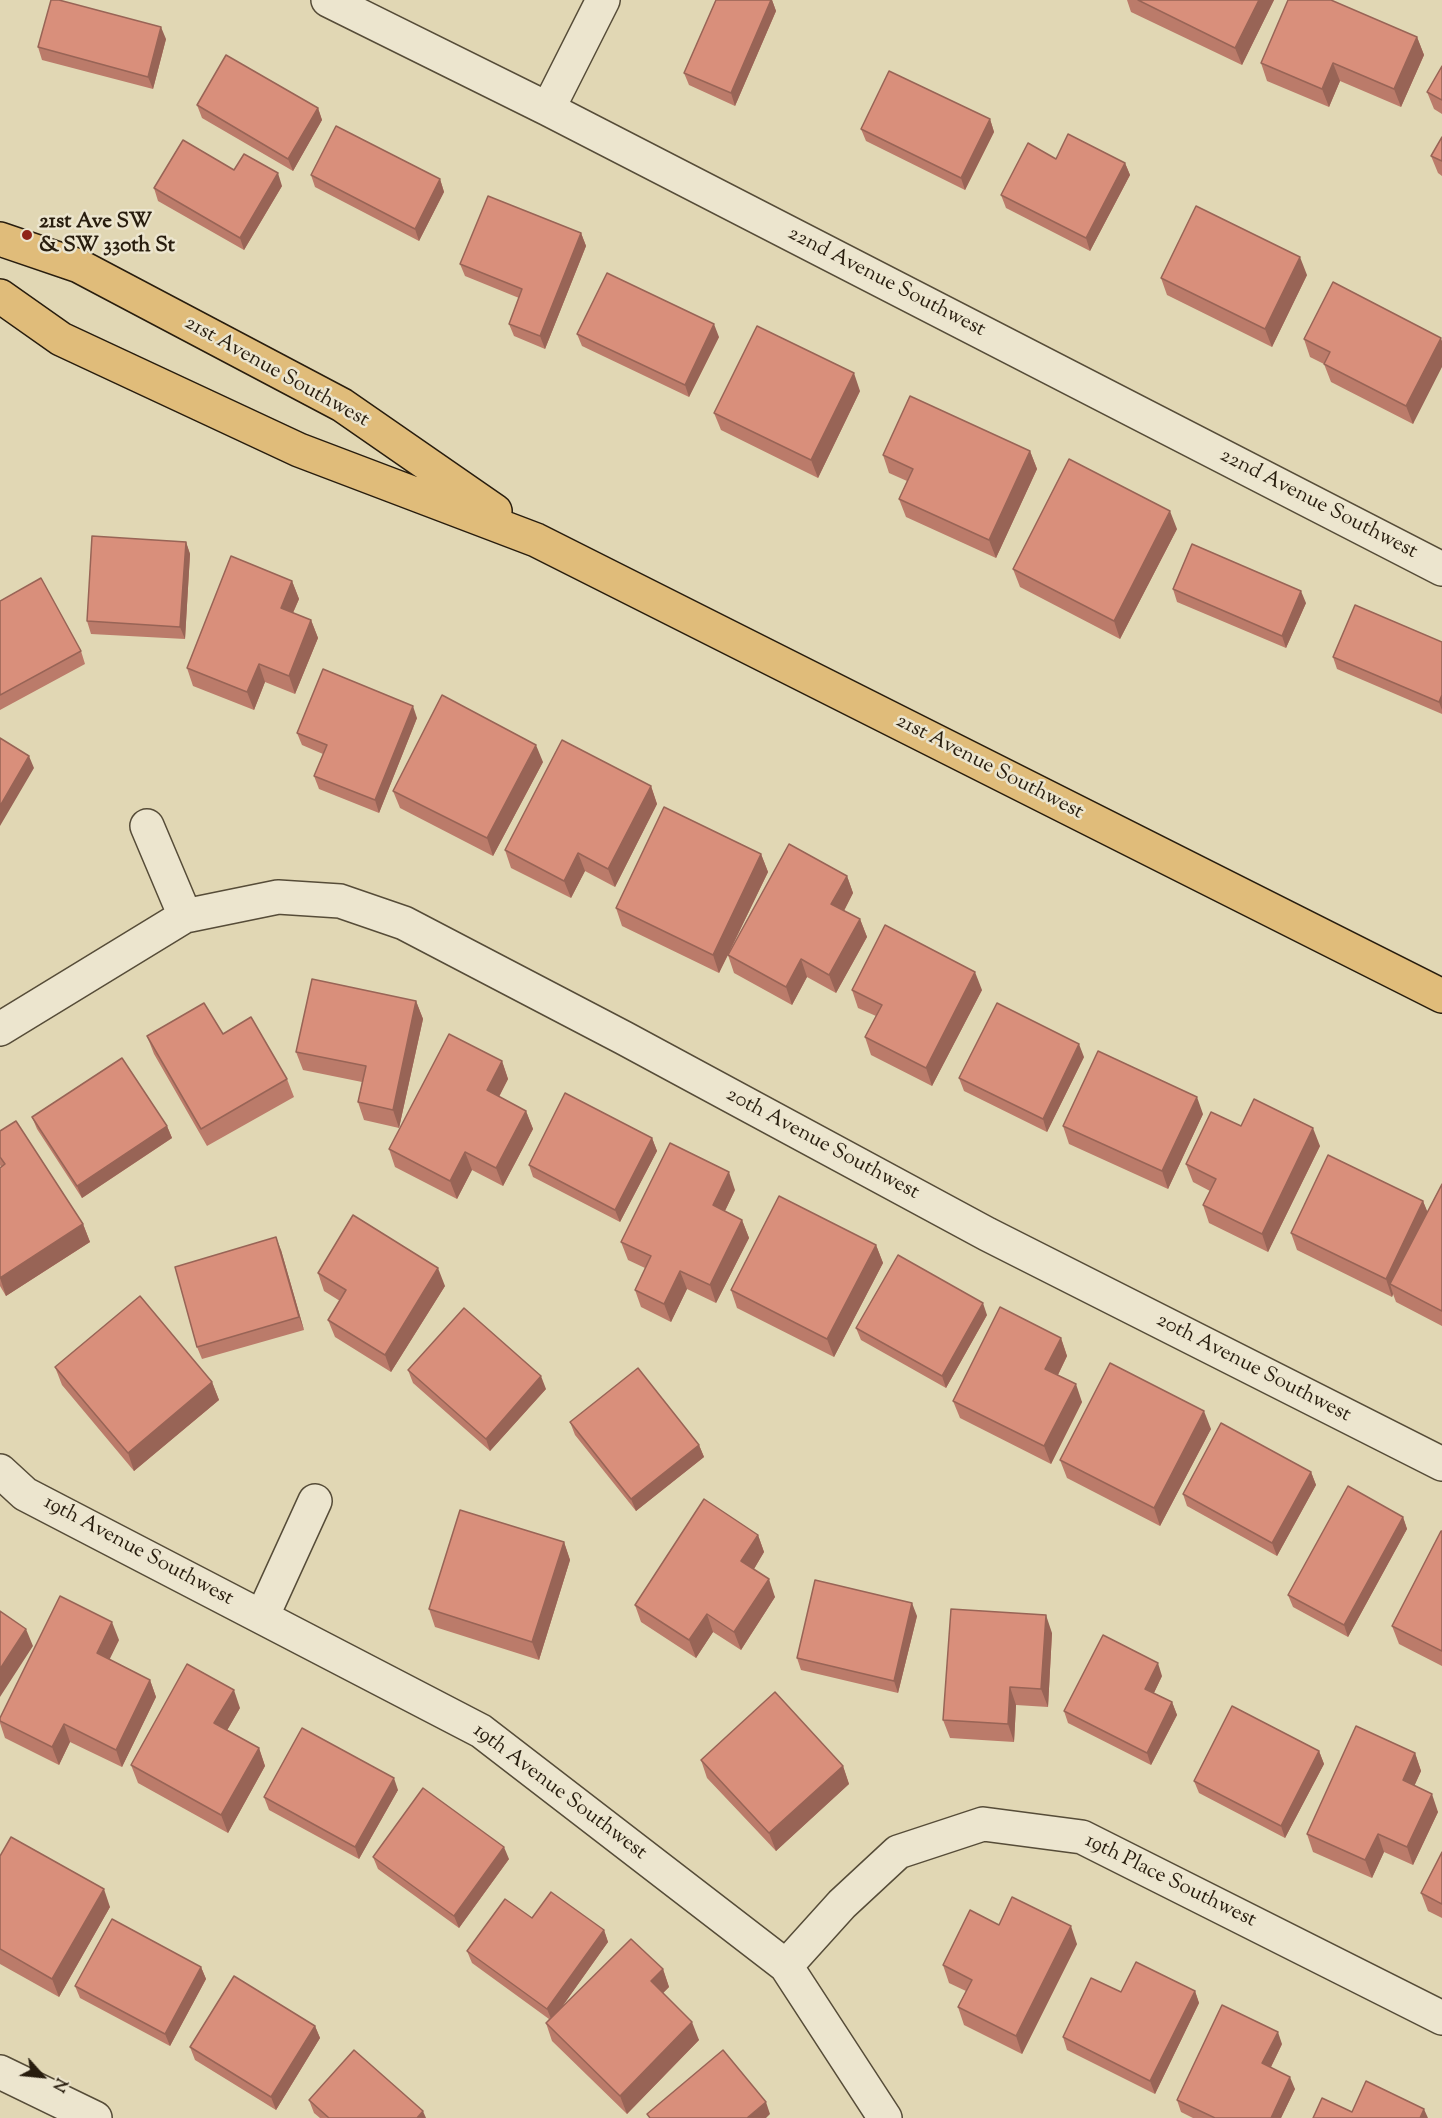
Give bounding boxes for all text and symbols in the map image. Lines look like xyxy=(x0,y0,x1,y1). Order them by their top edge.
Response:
place label: 21st Ave SW & SW 330th St xyxy=(39,210,175,260)
street label: 22nd Avenue Southwest xyxy=(783,222,989,344)
marker: 21st Ave SW & SW 330th St xyxy=(20,228,34,242)
street label: 21st Avenue Southwest xyxy=(179,312,373,434)
street label: 22nd Avenue Southwest xyxy=(1215,444,1421,566)
street label: 21st Avenue Southwest xyxy=(891,710,1087,826)
street label: 20th Avenue Southwest xyxy=(721,1083,923,1207)
street label: 20th Avenue Southwest xyxy=(1151,1309,1355,1429)
street label: 19th Avenue Southwest xyxy=(39,1491,237,1613)
street label: 19th Avenue Southwest xyxy=(467,1719,651,1867)
street label: 19th Place Southwest xyxy=(1080,1830,1260,1934)
north arrow xyxy=(12,2046,72,2106)
text: N xyxy=(45,2073,72,2095)

